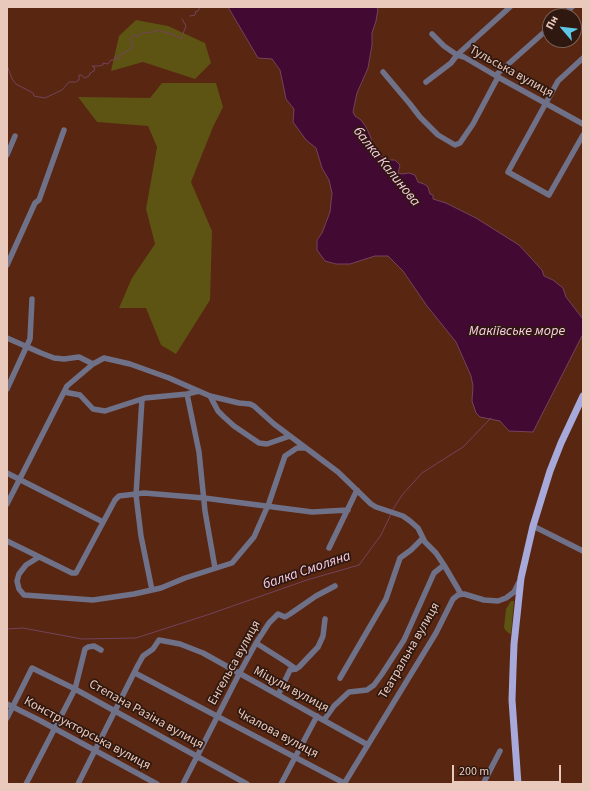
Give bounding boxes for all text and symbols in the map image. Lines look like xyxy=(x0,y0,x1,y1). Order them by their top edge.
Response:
north arrow xyxy=(542,8,582,48)
text: Пн xyxy=(542,13,562,32)
street label: Тульська вулиця xyxy=(466,42,556,102)
water label: балка Калинова xyxy=(349,124,423,210)
water label: Макіївське море xyxy=(469,324,565,340)
water label: балка Смоляна xyxy=(261,548,353,594)
street label: Театральна вулиця xyxy=(376,600,444,702)
street label: Енгельса вулиця xyxy=(205,618,265,708)
street label: Міцули вулиця xyxy=(251,664,331,716)
street label: Степана Разіна вулиця xyxy=(86,677,206,753)
street label: Конструкторська вулиця xyxy=(21,694,153,774)
street label: Чкалова вулиця xyxy=(233,706,321,762)
scale bar xyxy=(454,757,563,783)
text: 200 m xyxy=(459,763,489,780)

